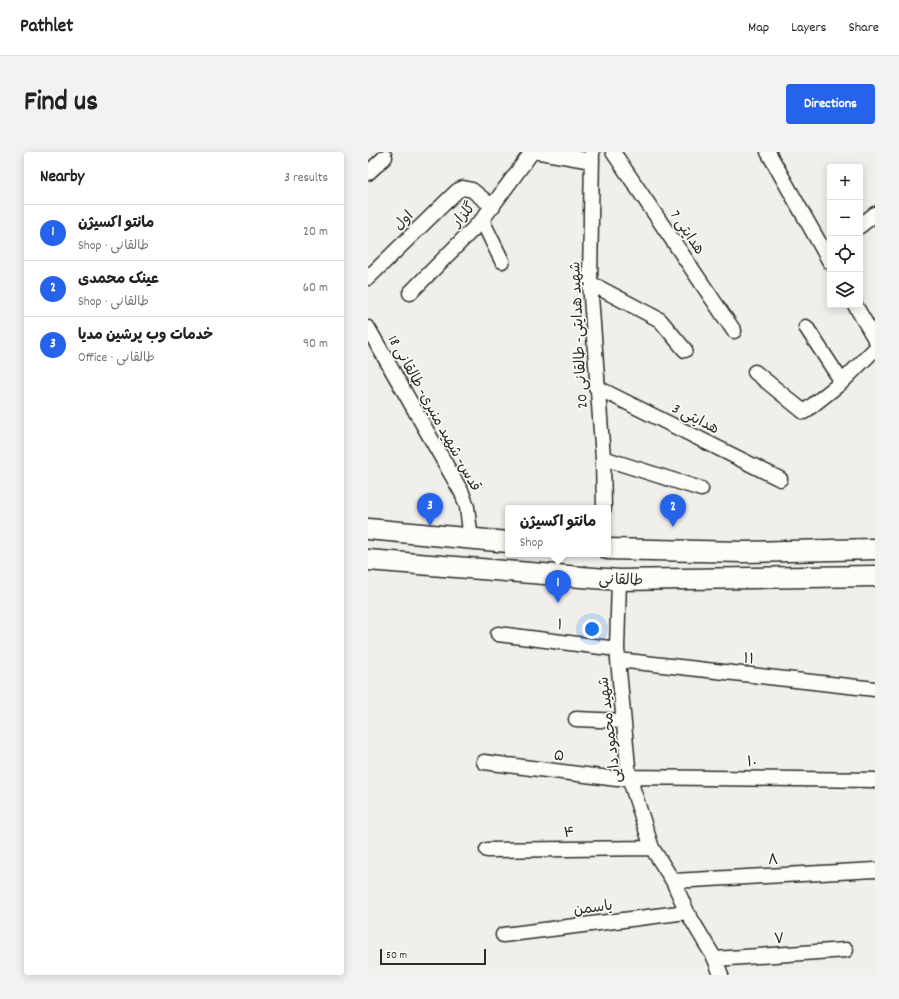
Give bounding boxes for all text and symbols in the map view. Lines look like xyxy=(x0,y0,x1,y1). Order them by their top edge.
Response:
text: Pathlet xyxy=(20,14,73,41)
text: Map xyxy=(748,18,769,38)
text: Layers xyxy=(791,18,826,38)
text: Share xyxy=(848,18,879,38)
text: Find us xyxy=(24,84,98,124)
button: Directions xyxy=(786,84,875,124)
map controls xyxy=(827,164,863,308)
button: + xyxy=(827,164,863,200)
text: Nearby xyxy=(40,166,84,190)
text: 3 results xyxy=(284,169,328,188)
street label: گلزار xyxy=(447,198,482,233)
button: − xyxy=(827,200,863,236)
street label: اول xyxy=(389,206,419,237)
street label: هدایتی 7 xyxy=(663,206,709,260)
text: مانتو اكسيژن xyxy=(78,213,154,235)
text: 1 xyxy=(52,223,54,242)
text: 20 m xyxy=(303,223,328,242)
button: locate xyxy=(827,236,863,272)
text: Shop · طالقانی xyxy=(78,237,149,256)
street label: شهید هدایتی- طالقانی 20 xyxy=(565,261,595,409)
text: عینک محمدی xyxy=(78,269,159,291)
button: layers xyxy=(827,272,863,308)
text: 2 xyxy=(50,279,56,298)
text: 60 m xyxy=(303,279,328,298)
text: Shop · طالقانی xyxy=(78,293,149,312)
text: خدمات وب پرشین مدیا xyxy=(78,325,213,347)
street label: قدس- شهید منیری- طالقانی 18 xyxy=(381,332,485,496)
text: 3 xyxy=(50,335,56,354)
text: 90 m xyxy=(303,335,328,354)
text: Office · طالقانی xyxy=(78,349,155,368)
street label: هدایتی 3 xyxy=(668,399,723,441)
pin: 3 xyxy=(417,493,443,526)
pin: 2 xyxy=(660,494,686,527)
popup xyxy=(505,505,611,557)
text: مانتو اكسيژن xyxy=(520,512,596,534)
text: Shop xyxy=(520,534,543,553)
street label: طالقانی xyxy=(598,569,644,593)
pin: 1 xyxy=(545,570,571,603)
street label: ۱ xyxy=(556,615,564,637)
your location xyxy=(582,619,602,639)
street label: ۱۱ xyxy=(742,648,755,671)
street label: شهید محمود دایی xyxy=(594,675,628,784)
street label: ۵ xyxy=(552,745,565,769)
street label: ۱۰ xyxy=(747,752,757,774)
street label: ۴ xyxy=(563,823,575,845)
street label: ۸ xyxy=(767,850,779,872)
street label: یاسمن xyxy=(572,896,614,922)
street label: ۷ xyxy=(773,929,785,951)
scale bar xyxy=(380,947,486,966)
text: 50 m xyxy=(386,948,407,964)

